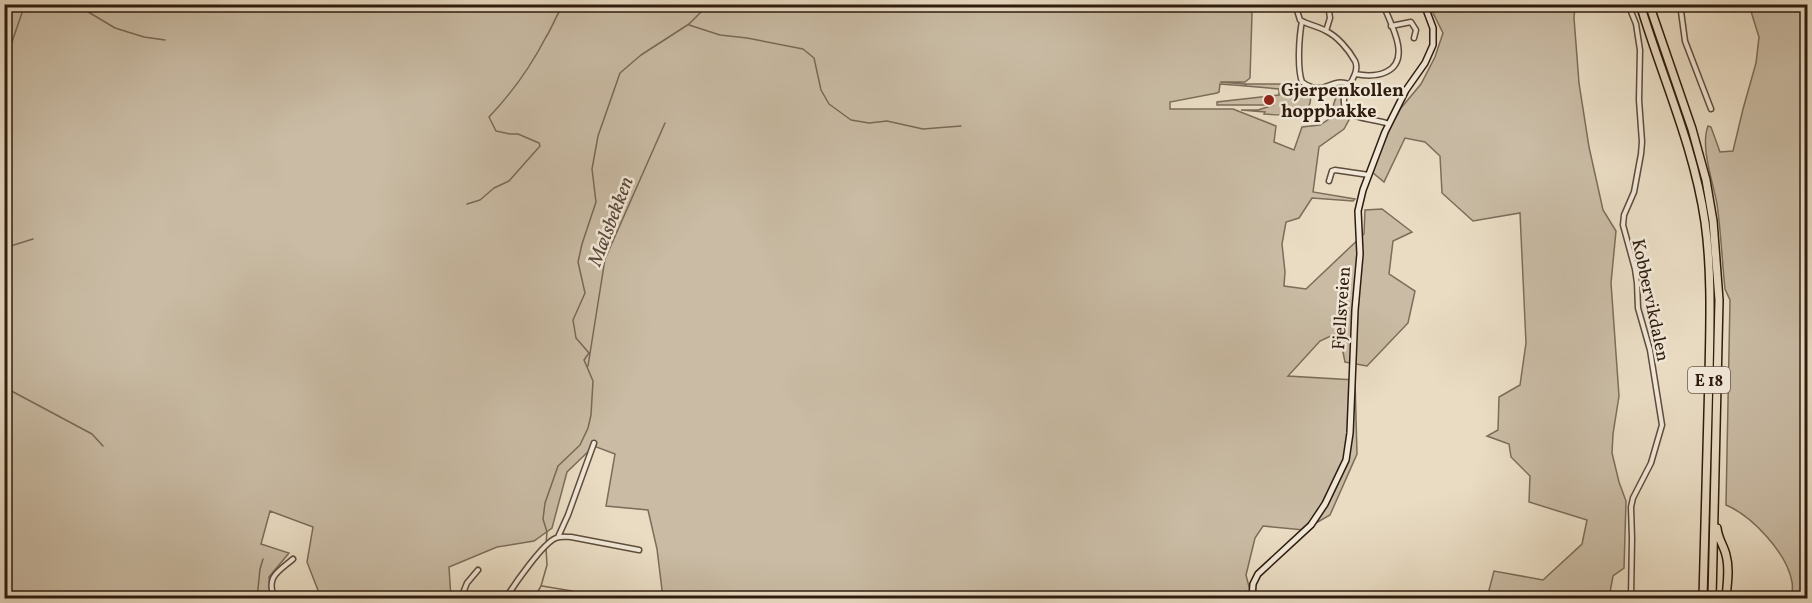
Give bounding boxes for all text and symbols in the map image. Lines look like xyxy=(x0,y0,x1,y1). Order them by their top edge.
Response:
place label: Gjerpenkollen hoppbakke xyxy=(1281,79,1404,125)
marker: Gjerpenkollen hoppbakke xyxy=(1262,93,1276,107)
water label: Mælsbekken xyxy=(582,173,642,271)
street label: Kobbervikdalen xyxy=(1624,237,1675,364)
street label: Fjellsveien xyxy=(1327,265,1358,351)
road number: E 18 xyxy=(1688,367,1730,393)

